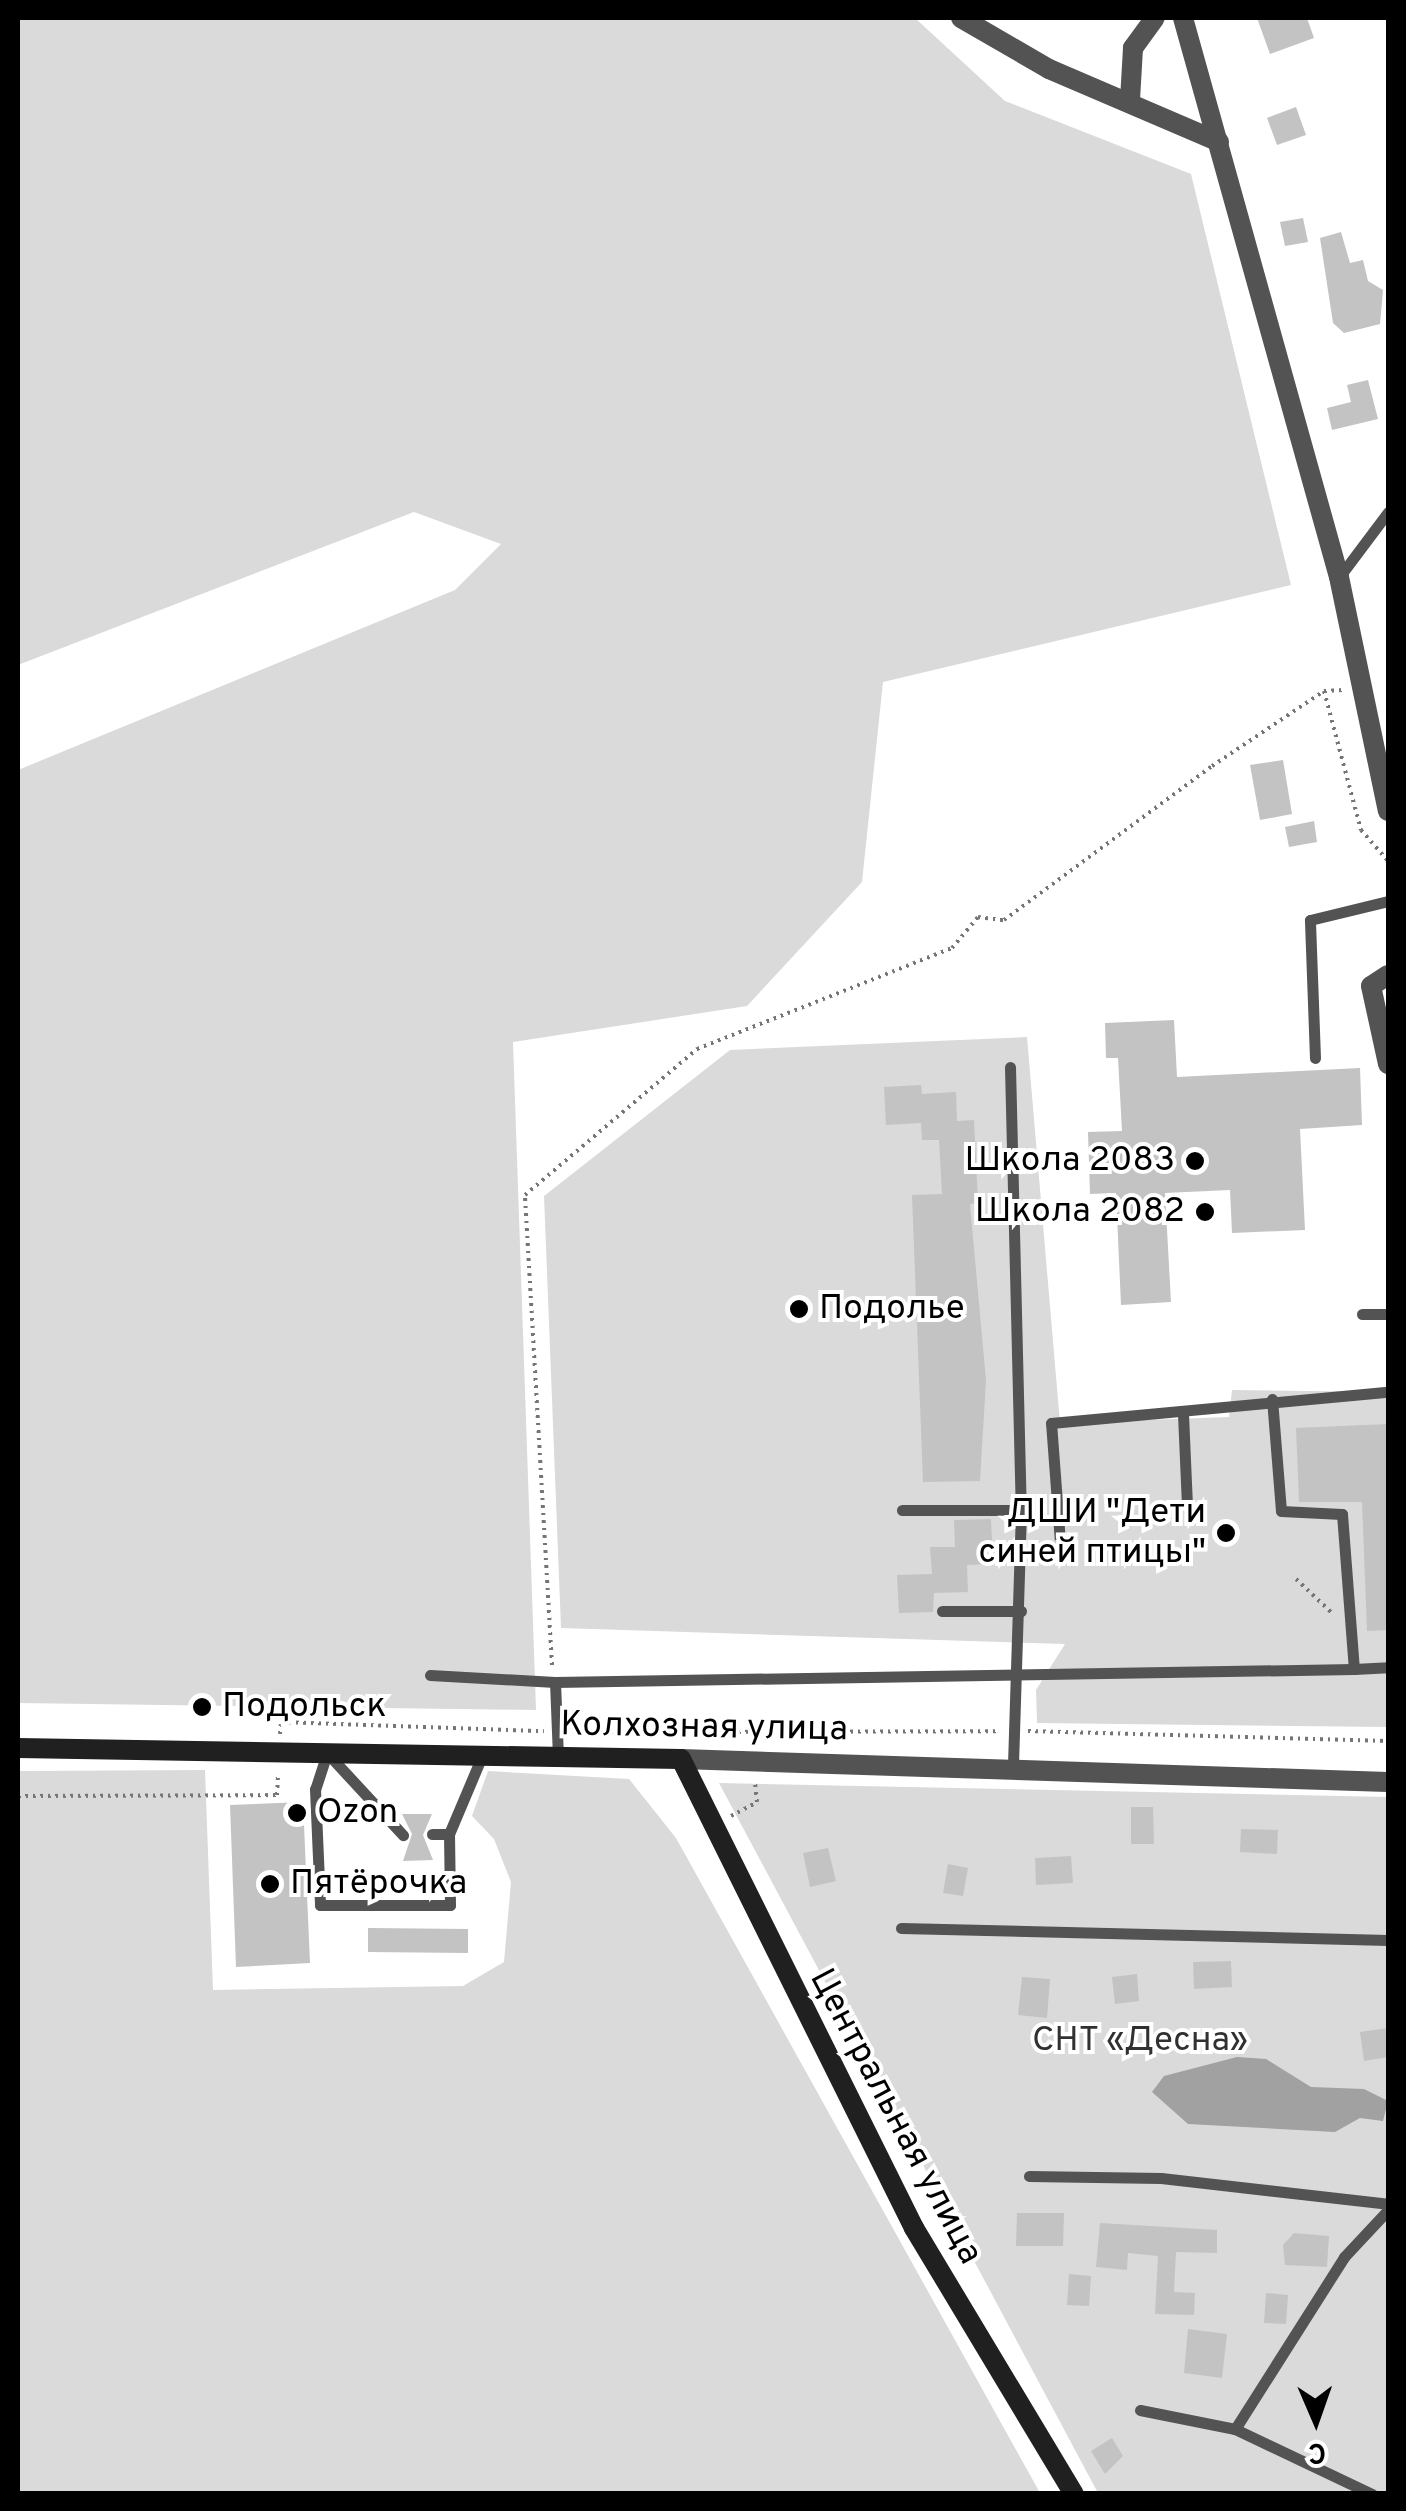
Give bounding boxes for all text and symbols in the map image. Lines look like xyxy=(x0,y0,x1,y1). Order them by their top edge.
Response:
place label: Школа 2083 xyxy=(964,1140,1175,1182)
marker: Школа 2083 xyxy=(1184,1150,1206,1172)
place label: Школа 2082 xyxy=(975,1191,1185,1233)
marker: Школа 2082 xyxy=(1194,1201,1216,1223)
place label: Подолье xyxy=(819,1288,965,1330)
marker: Подолье xyxy=(788,1298,810,1320)
place label: ДШИ "Дети синей птицы" xyxy=(979,1492,1206,1574)
marker: ДШИ "Дети синей птицы" xyxy=(1215,1522,1237,1544)
place label: Подольск xyxy=(222,1686,386,1728)
marker: Подольск xyxy=(191,1696,213,1718)
street label: Колхозная улица xyxy=(560,1704,848,1752)
place label: Ozon xyxy=(317,1792,398,1834)
marker: Ozon xyxy=(286,1802,308,1824)
place label: Пятёрочка xyxy=(290,1863,467,1905)
marker: Пятёрочка xyxy=(259,1873,281,1895)
street label: Центральная улица xyxy=(799,1962,991,2272)
park label: СНТ «Десна» xyxy=(1031,2020,1249,2062)
north arrow xyxy=(1266,2371,1366,2471)
text: С xyxy=(1307,2433,1327,2469)

